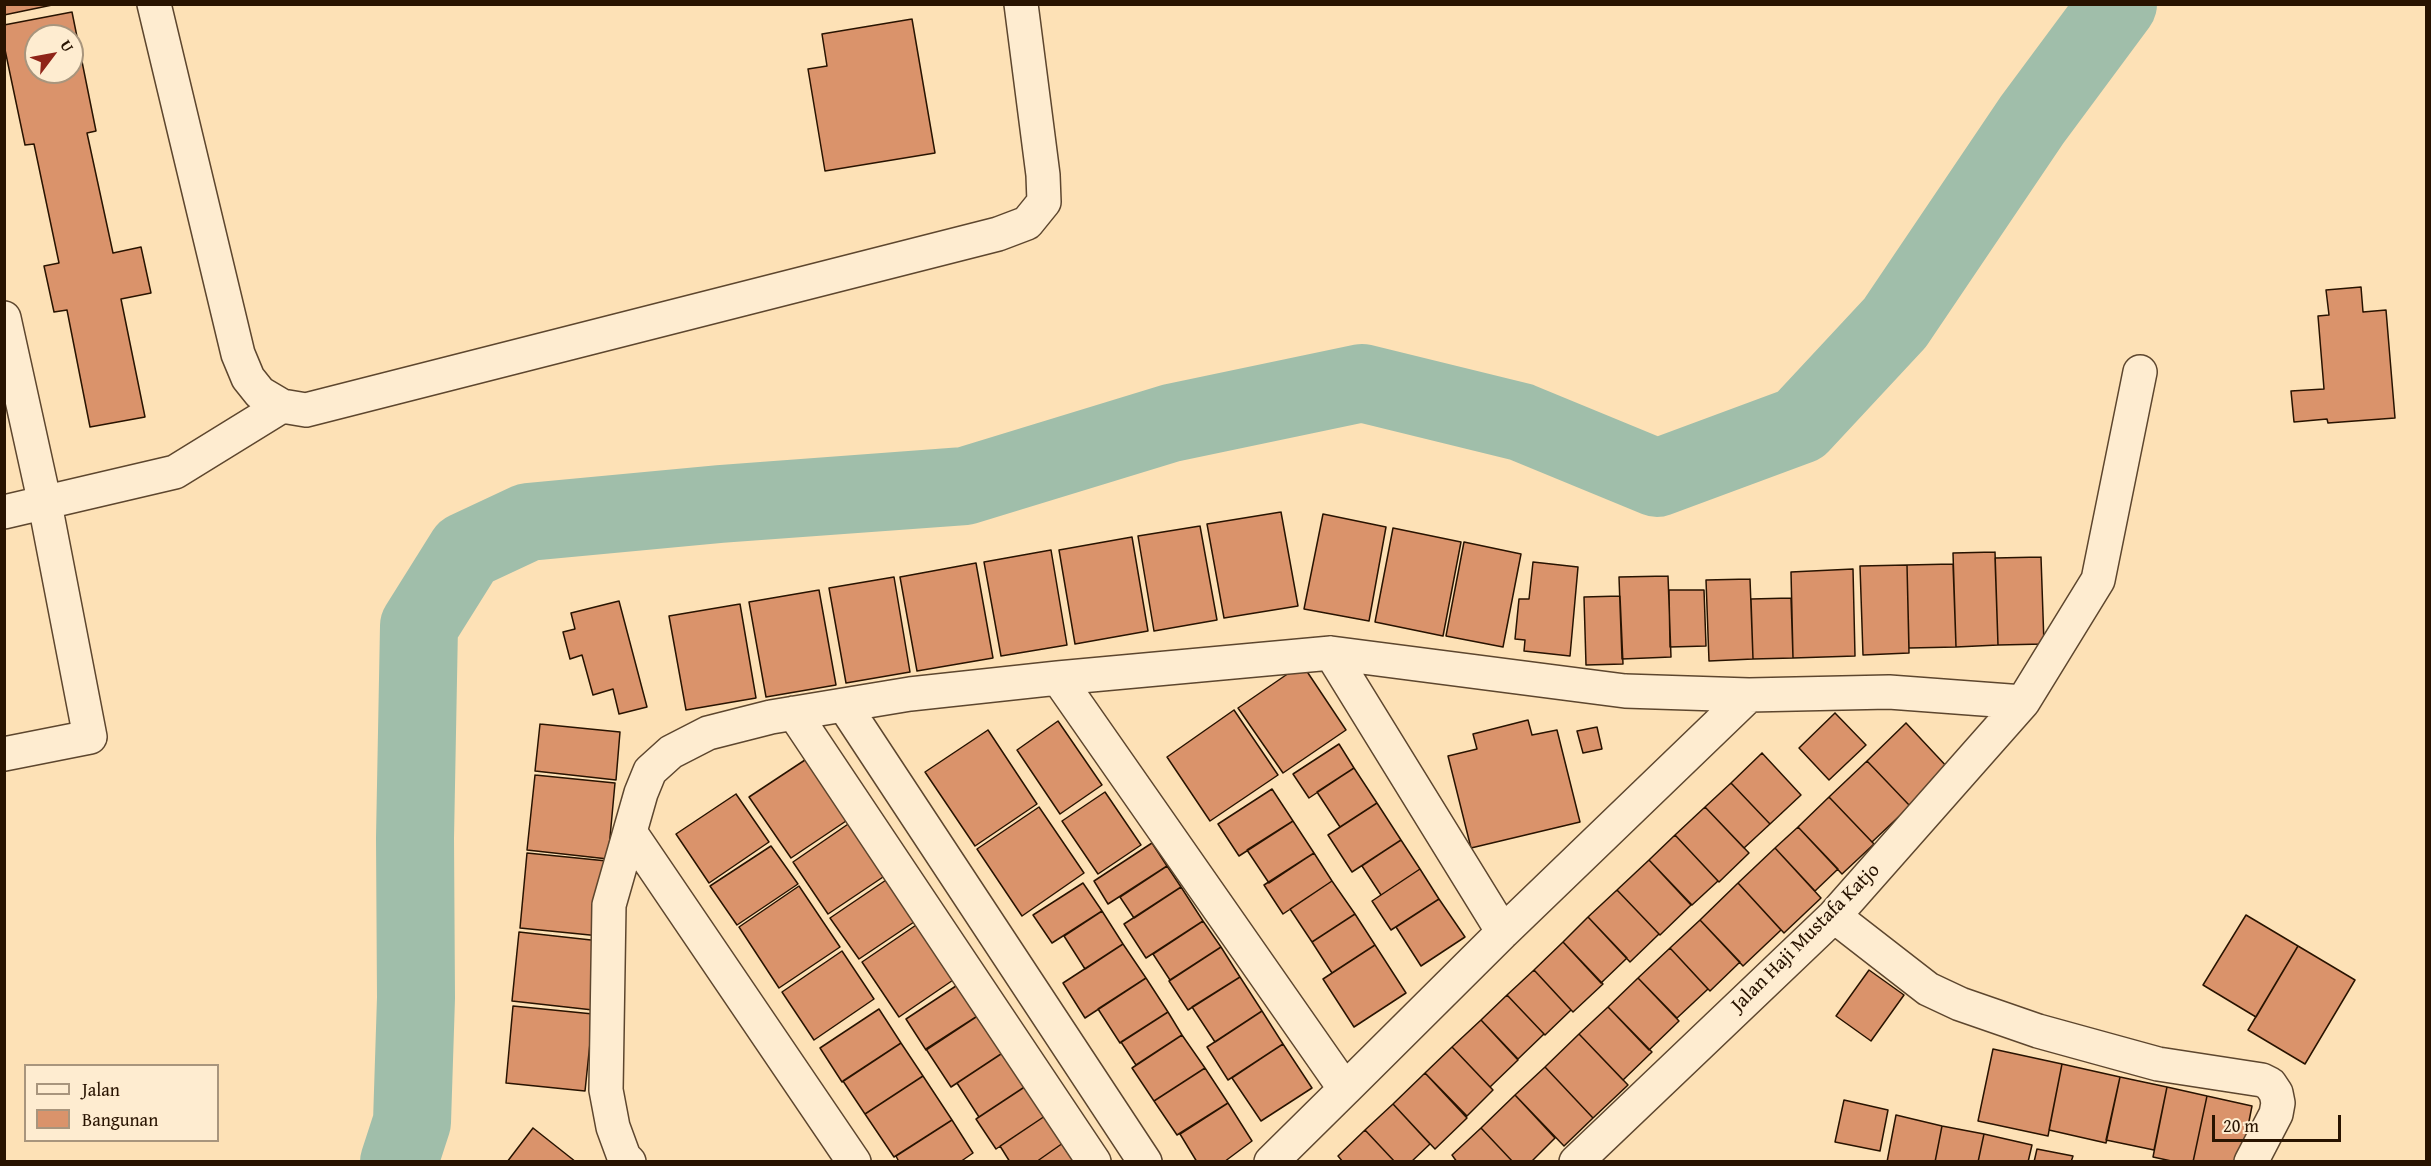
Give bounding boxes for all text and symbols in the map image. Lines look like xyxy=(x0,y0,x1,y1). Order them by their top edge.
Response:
north arrow xyxy=(24,24,84,84)
text: U xyxy=(55,35,81,56)
street label: Jalan Haji Mustafa Katjo xyxy=(1727,859,1885,1017)
legend xyxy=(24,1064,219,1142)
text: Jalan xyxy=(82,1076,120,1103)
scale bar xyxy=(2215,1103,2344,1141)
text: Bangunan xyxy=(82,1106,158,1133)
text: 20 m xyxy=(2223,1112,2259,1139)

